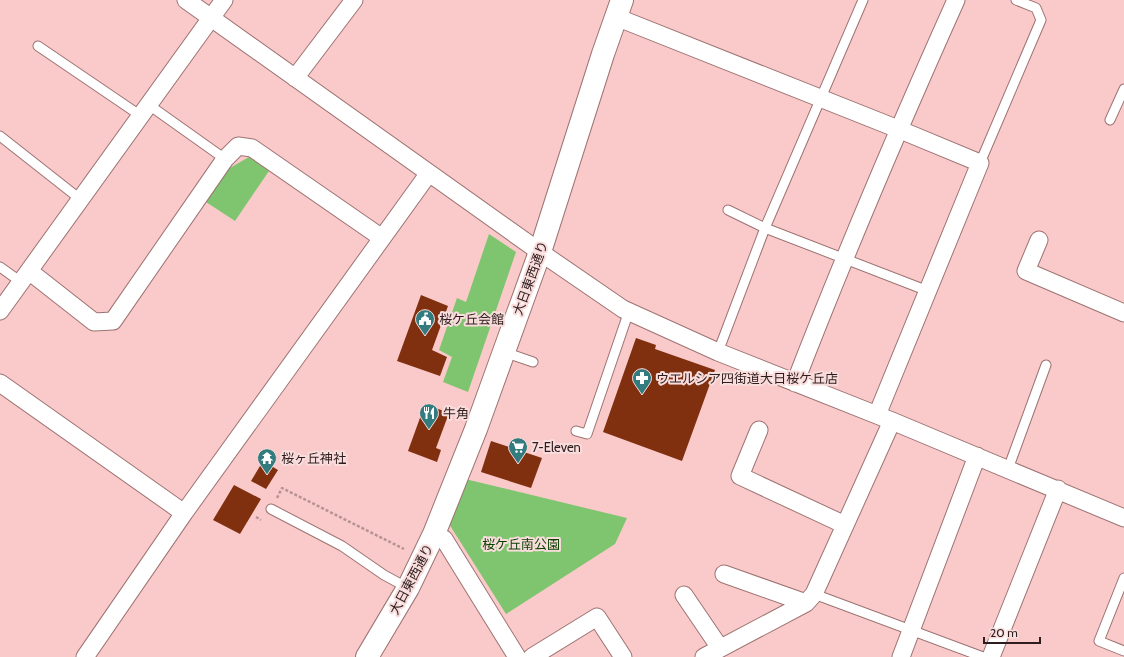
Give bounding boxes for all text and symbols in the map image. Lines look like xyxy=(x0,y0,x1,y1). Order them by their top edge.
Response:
street label: 大日東西通り xyxy=(509,239,551,317)
public building icon: 桜ケ丘会館 xyxy=(414,308,436,336)
place label: 桜ケ丘会館 xyxy=(439,311,504,327)
pharmacy icon: ウエルシア四街道大日桜ケ丘店 xyxy=(631,367,653,395)
place label: ウエルシア四街道大日桜ケ丘店 xyxy=(656,370,838,386)
restaurant icon: 牛角 xyxy=(418,402,440,430)
place label: 牛角 xyxy=(443,405,469,421)
supermarket icon: 7-Eleven xyxy=(507,436,529,464)
place label: 7-Eleven xyxy=(532,439,581,455)
temple icon: 桜ヶ丘神社 xyxy=(256,447,278,475)
place label: 桜ヶ丘神社 xyxy=(281,450,346,466)
park label: 桜ケ丘南公園 xyxy=(482,536,560,552)
street label: 大日東西通り xyxy=(386,541,436,617)
scale bar xyxy=(984,619,1040,645)
text: 20 m xyxy=(990,625,1018,640)

